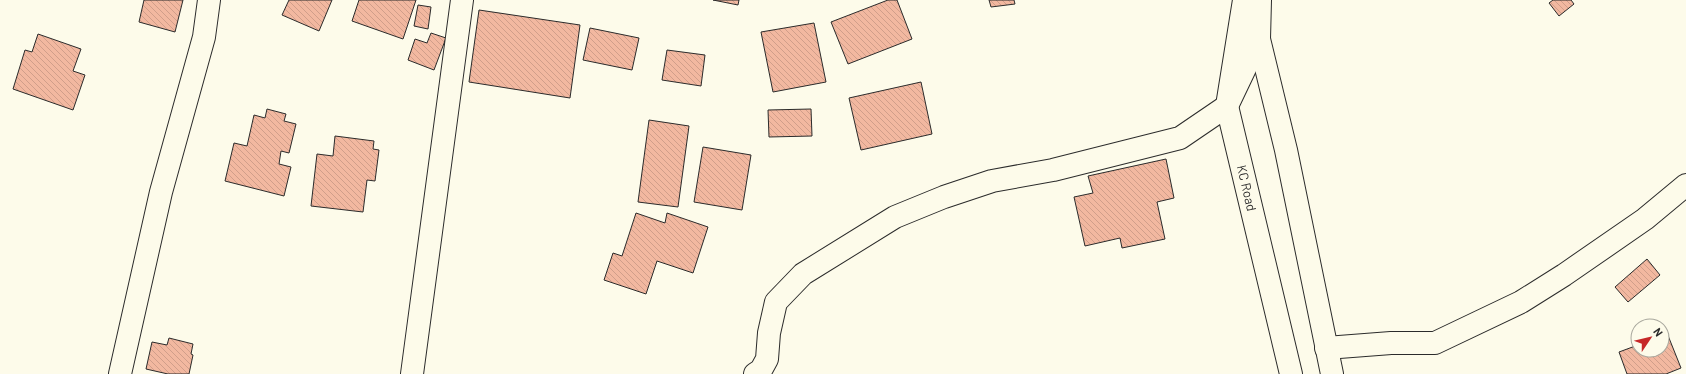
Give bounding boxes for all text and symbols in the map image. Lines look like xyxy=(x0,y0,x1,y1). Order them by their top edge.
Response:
street label: KC Road xyxy=(1234,163,1260,213)
north arrow xyxy=(1630,318,1670,358)
text: N xyxy=(1651,325,1666,339)

